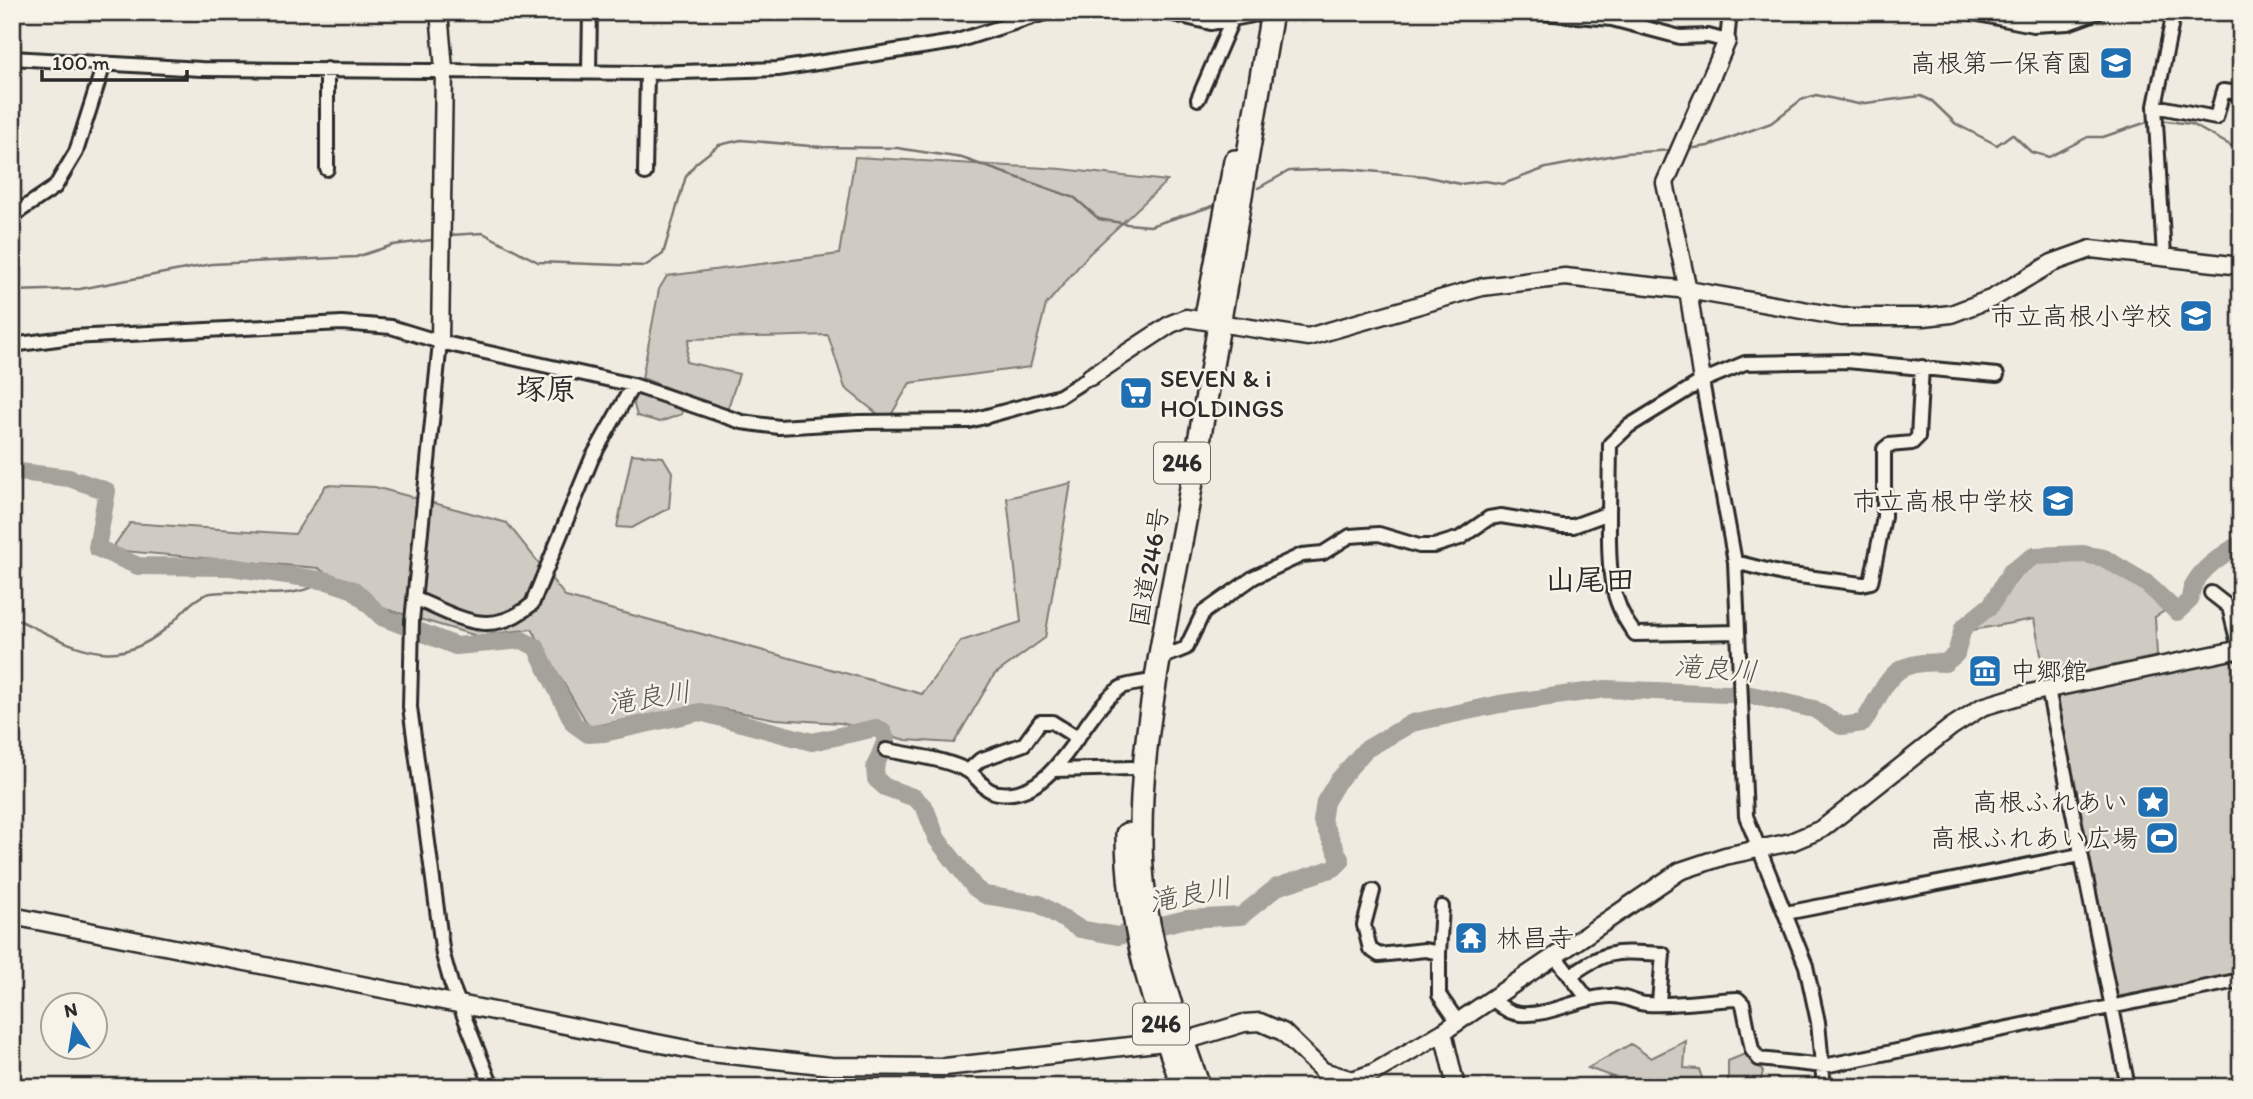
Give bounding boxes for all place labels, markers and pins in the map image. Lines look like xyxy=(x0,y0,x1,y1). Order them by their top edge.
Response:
school or university icon: 高根第一保育園 xyxy=(2097,44,2135,82)
place label: 高根第一保育園 xyxy=(1910,47,2092,79)
school or university icon: 市立高根小学校 xyxy=(2177,297,2215,335)
place label: 市立高根小学校 xyxy=(1990,300,2172,332)
place label: SEVEN & i HOLDINGS xyxy=(1160,362,1284,424)
supermarket icon: SEVEN & i HOLDINGS xyxy=(1117,374,1155,412)
school or university icon: 市立高根中学校 xyxy=(2039,482,2077,520)
place label: 市立高根中学校 xyxy=(1852,485,2034,517)
museum icon: 中郷館 xyxy=(1966,652,2004,690)
place label: 中郷館 xyxy=(2010,655,2088,687)
place icon: 高根ふれあい xyxy=(2134,783,2172,821)
place label: 高根ふれあい xyxy=(1972,786,2128,818)
sports icon: 高根ふれあい広場 xyxy=(2143,819,2181,857)
place label: 高根ふれあい広場 xyxy=(1930,822,2138,854)
temple icon: 林昌寺 xyxy=(1452,919,1490,957)
place label: 林昌寺 xyxy=(1496,922,1574,954)

